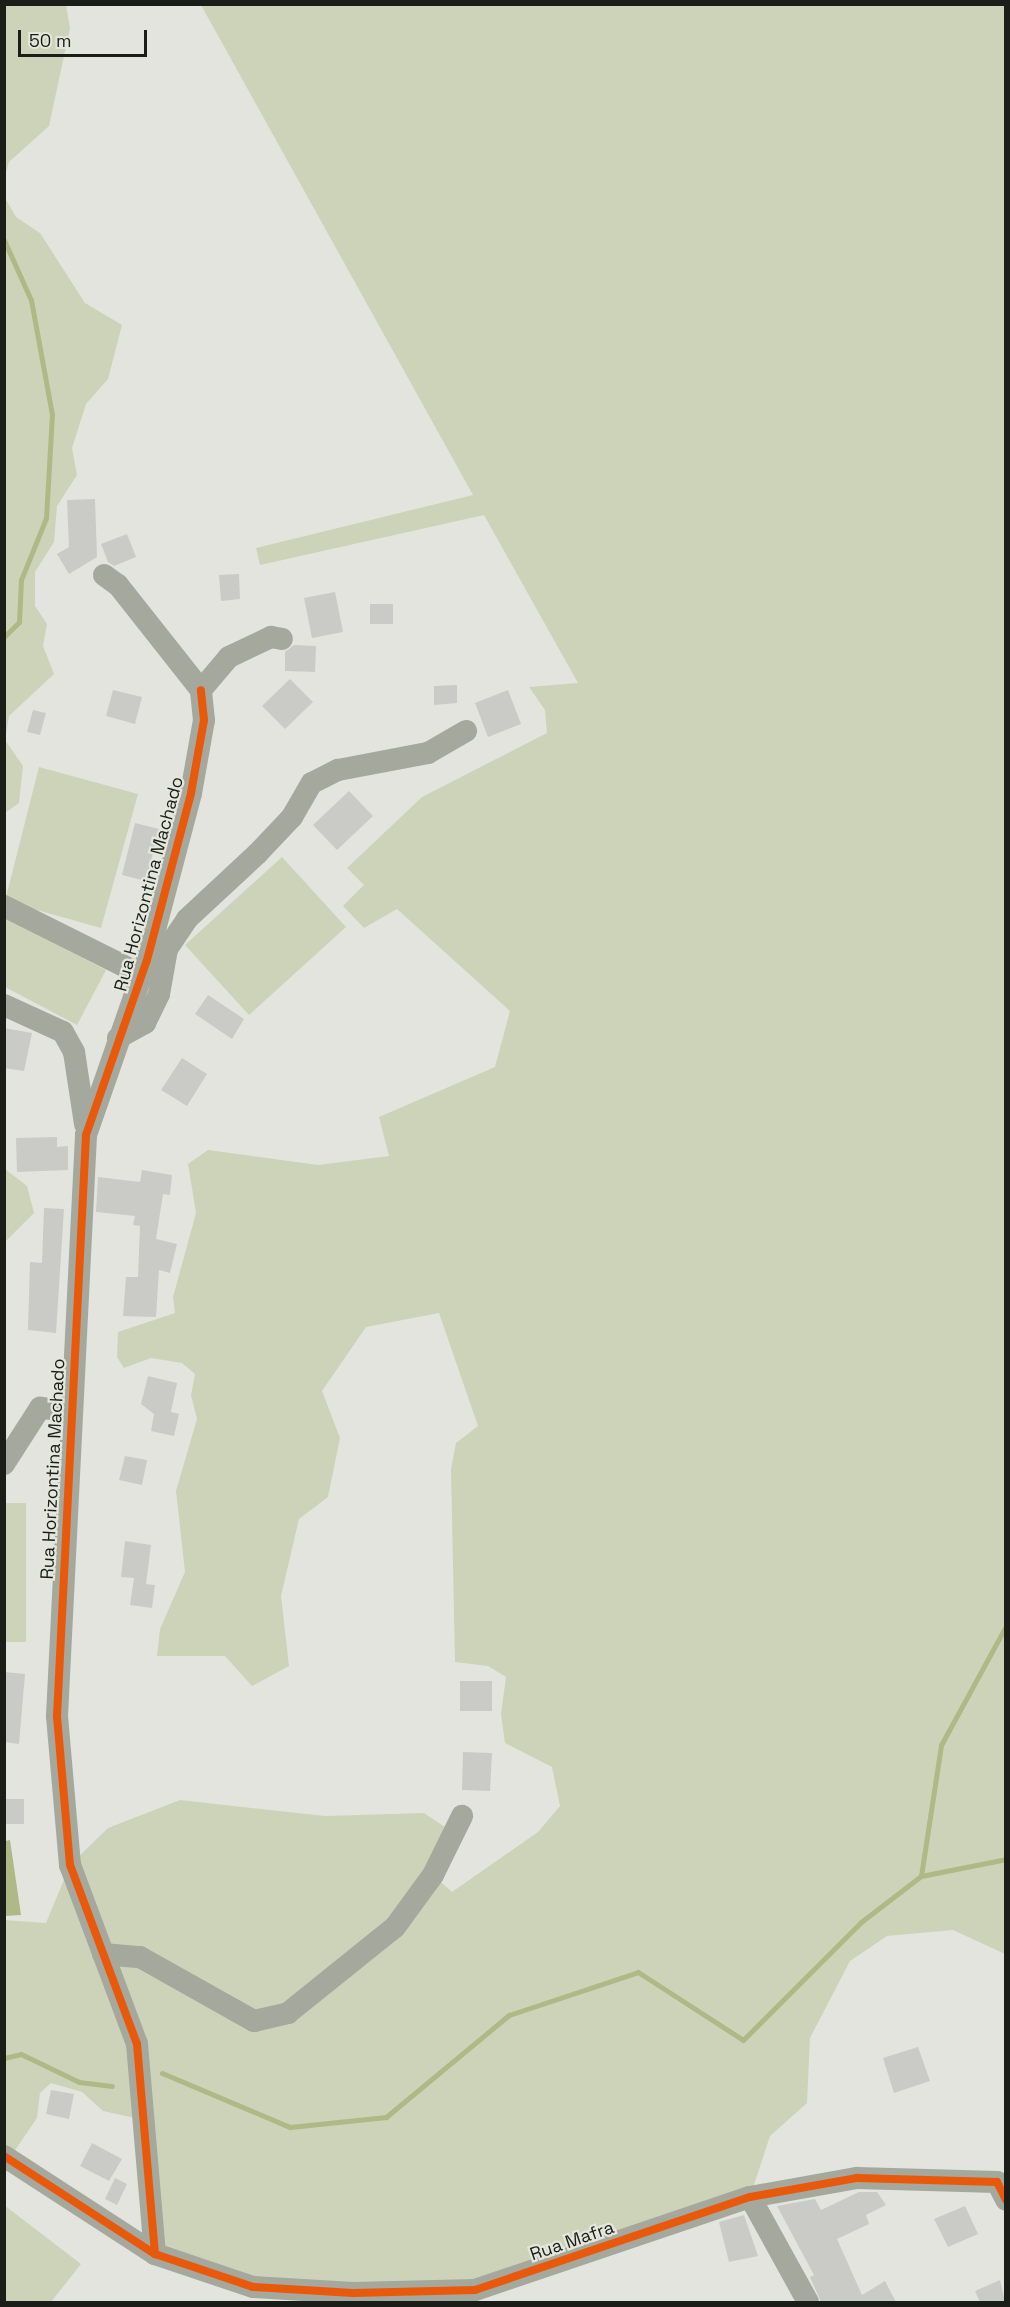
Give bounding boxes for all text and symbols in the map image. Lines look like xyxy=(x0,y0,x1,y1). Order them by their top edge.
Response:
scale bar xyxy=(21,18,150,56)
text: 50 m xyxy=(29,29,71,52)
street label: Rua Horizontina Machado xyxy=(110,774,188,994)
street label: Rua Horizontina Machado xyxy=(36,1358,70,1580)
street label: Rua Mafra xyxy=(527,2217,617,2265)

